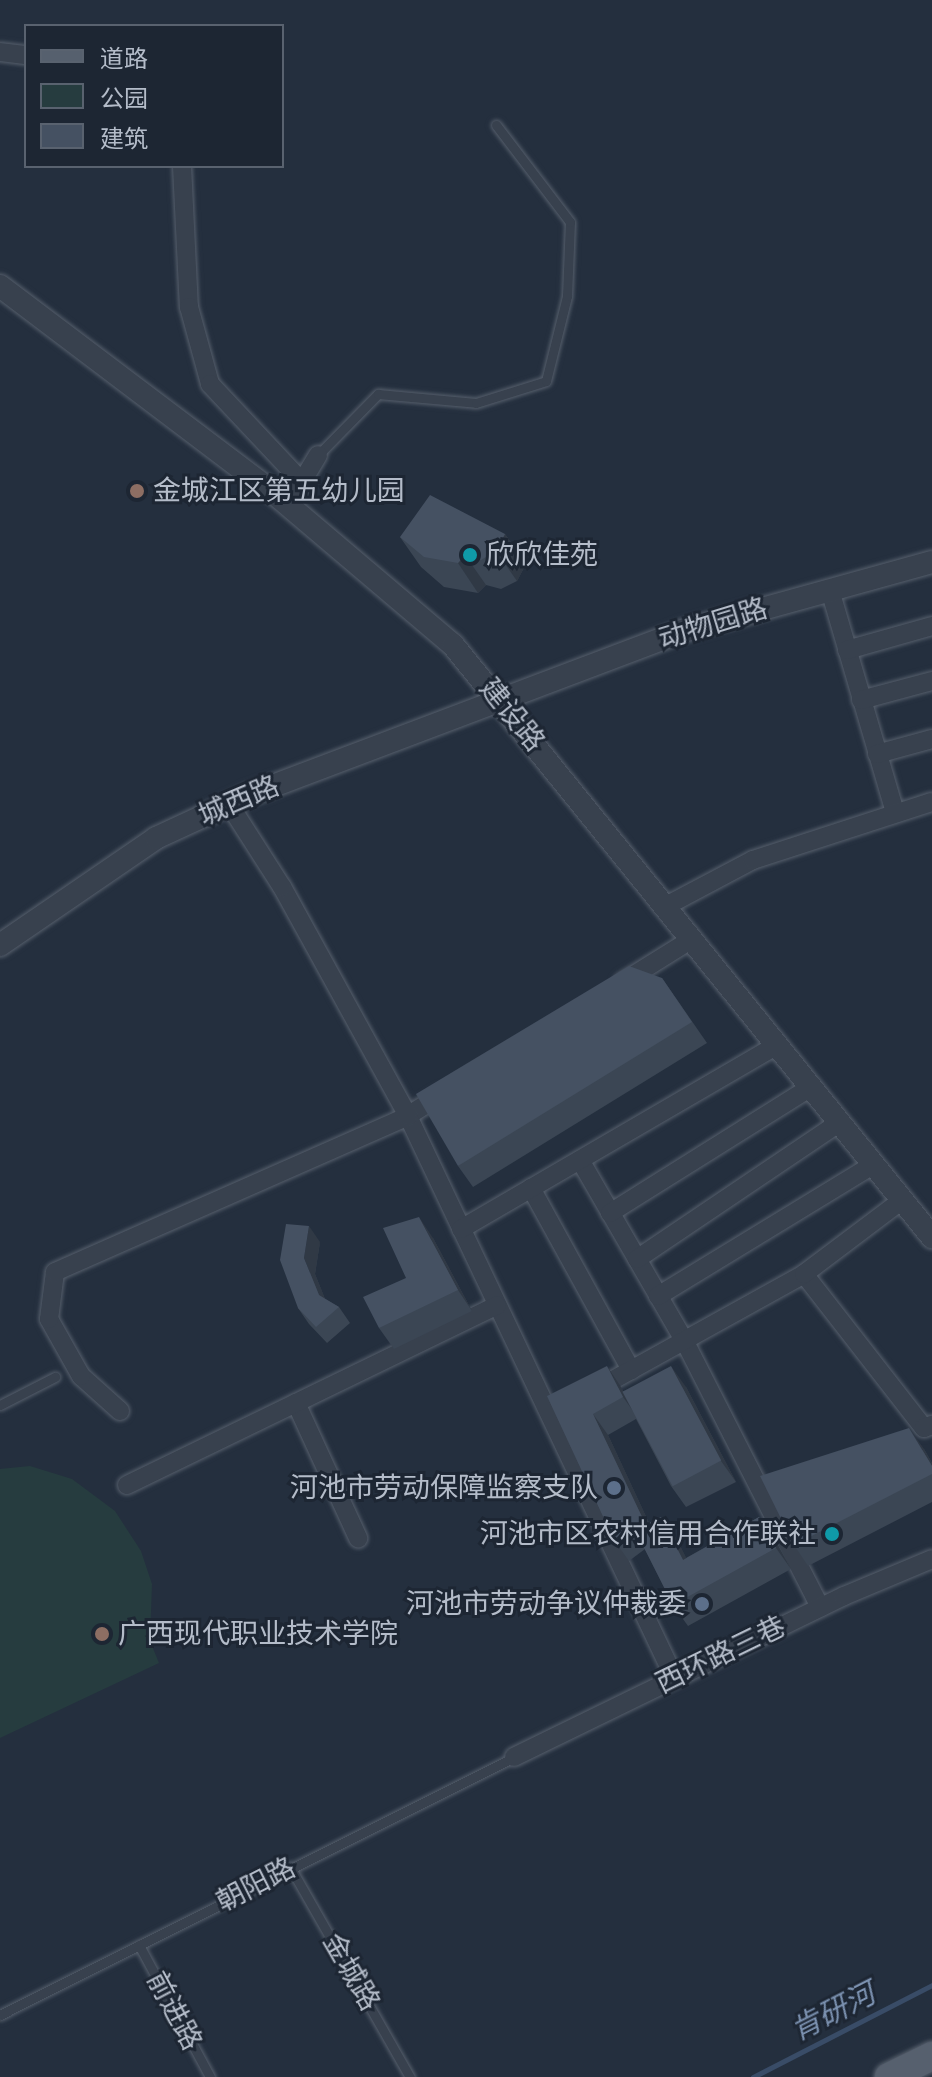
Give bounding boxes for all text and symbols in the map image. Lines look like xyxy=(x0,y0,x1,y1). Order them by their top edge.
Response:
legend xyxy=(24,24,284,168)
text: 道路 xyxy=(100,45,148,73)
text: 公园 xyxy=(100,85,148,113)
text: 建筑 xyxy=(100,125,148,153)
place label: 金城江区第五幼儿园 xyxy=(153,474,405,508)
marker: 金城江区第五幼儿园 xyxy=(128,482,146,500)
place label: 欣欣佳苑 xyxy=(486,538,598,572)
marker: 欣欣佳苑 xyxy=(461,546,479,564)
street label: 动物园路 xyxy=(655,592,771,656)
street label: 建设路 xyxy=(473,672,551,758)
street label: 城西路 xyxy=(194,769,284,833)
place label: 河池市劳动保障监察支队 xyxy=(290,1471,598,1505)
marker: 河池市劳动保障监察支队 xyxy=(605,1479,623,1497)
place label: 河池市区农村信用合作联社 xyxy=(480,1517,816,1551)
marker: 河池市区农村信用合作联社 xyxy=(823,1525,841,1543)
place label: 河池市劳动争议仲裁委 xyxy=(406,1587,686,1621)
marker: 河池市劳动争议仲裁委 xyxy=(693,1595,711,1613)
street label: 西环路三巷 xyxy=(651,1609,791,1701)
place label: 广西现代职业技术学院 xyxy=(118,1617,398,1651)
marker: 广西现代职业技术学院 xyxy=(93,1625,111,1643)
street label: 朝阳路 xyxy=(211,1851,301,1919)
street label: 金城路 xyxy=(315,1927,387,2017)
street label: 前进路 xyxy=(139,1966,209,2056)
water label: 肯研河 xyxy=(785,1976,881,2048)

